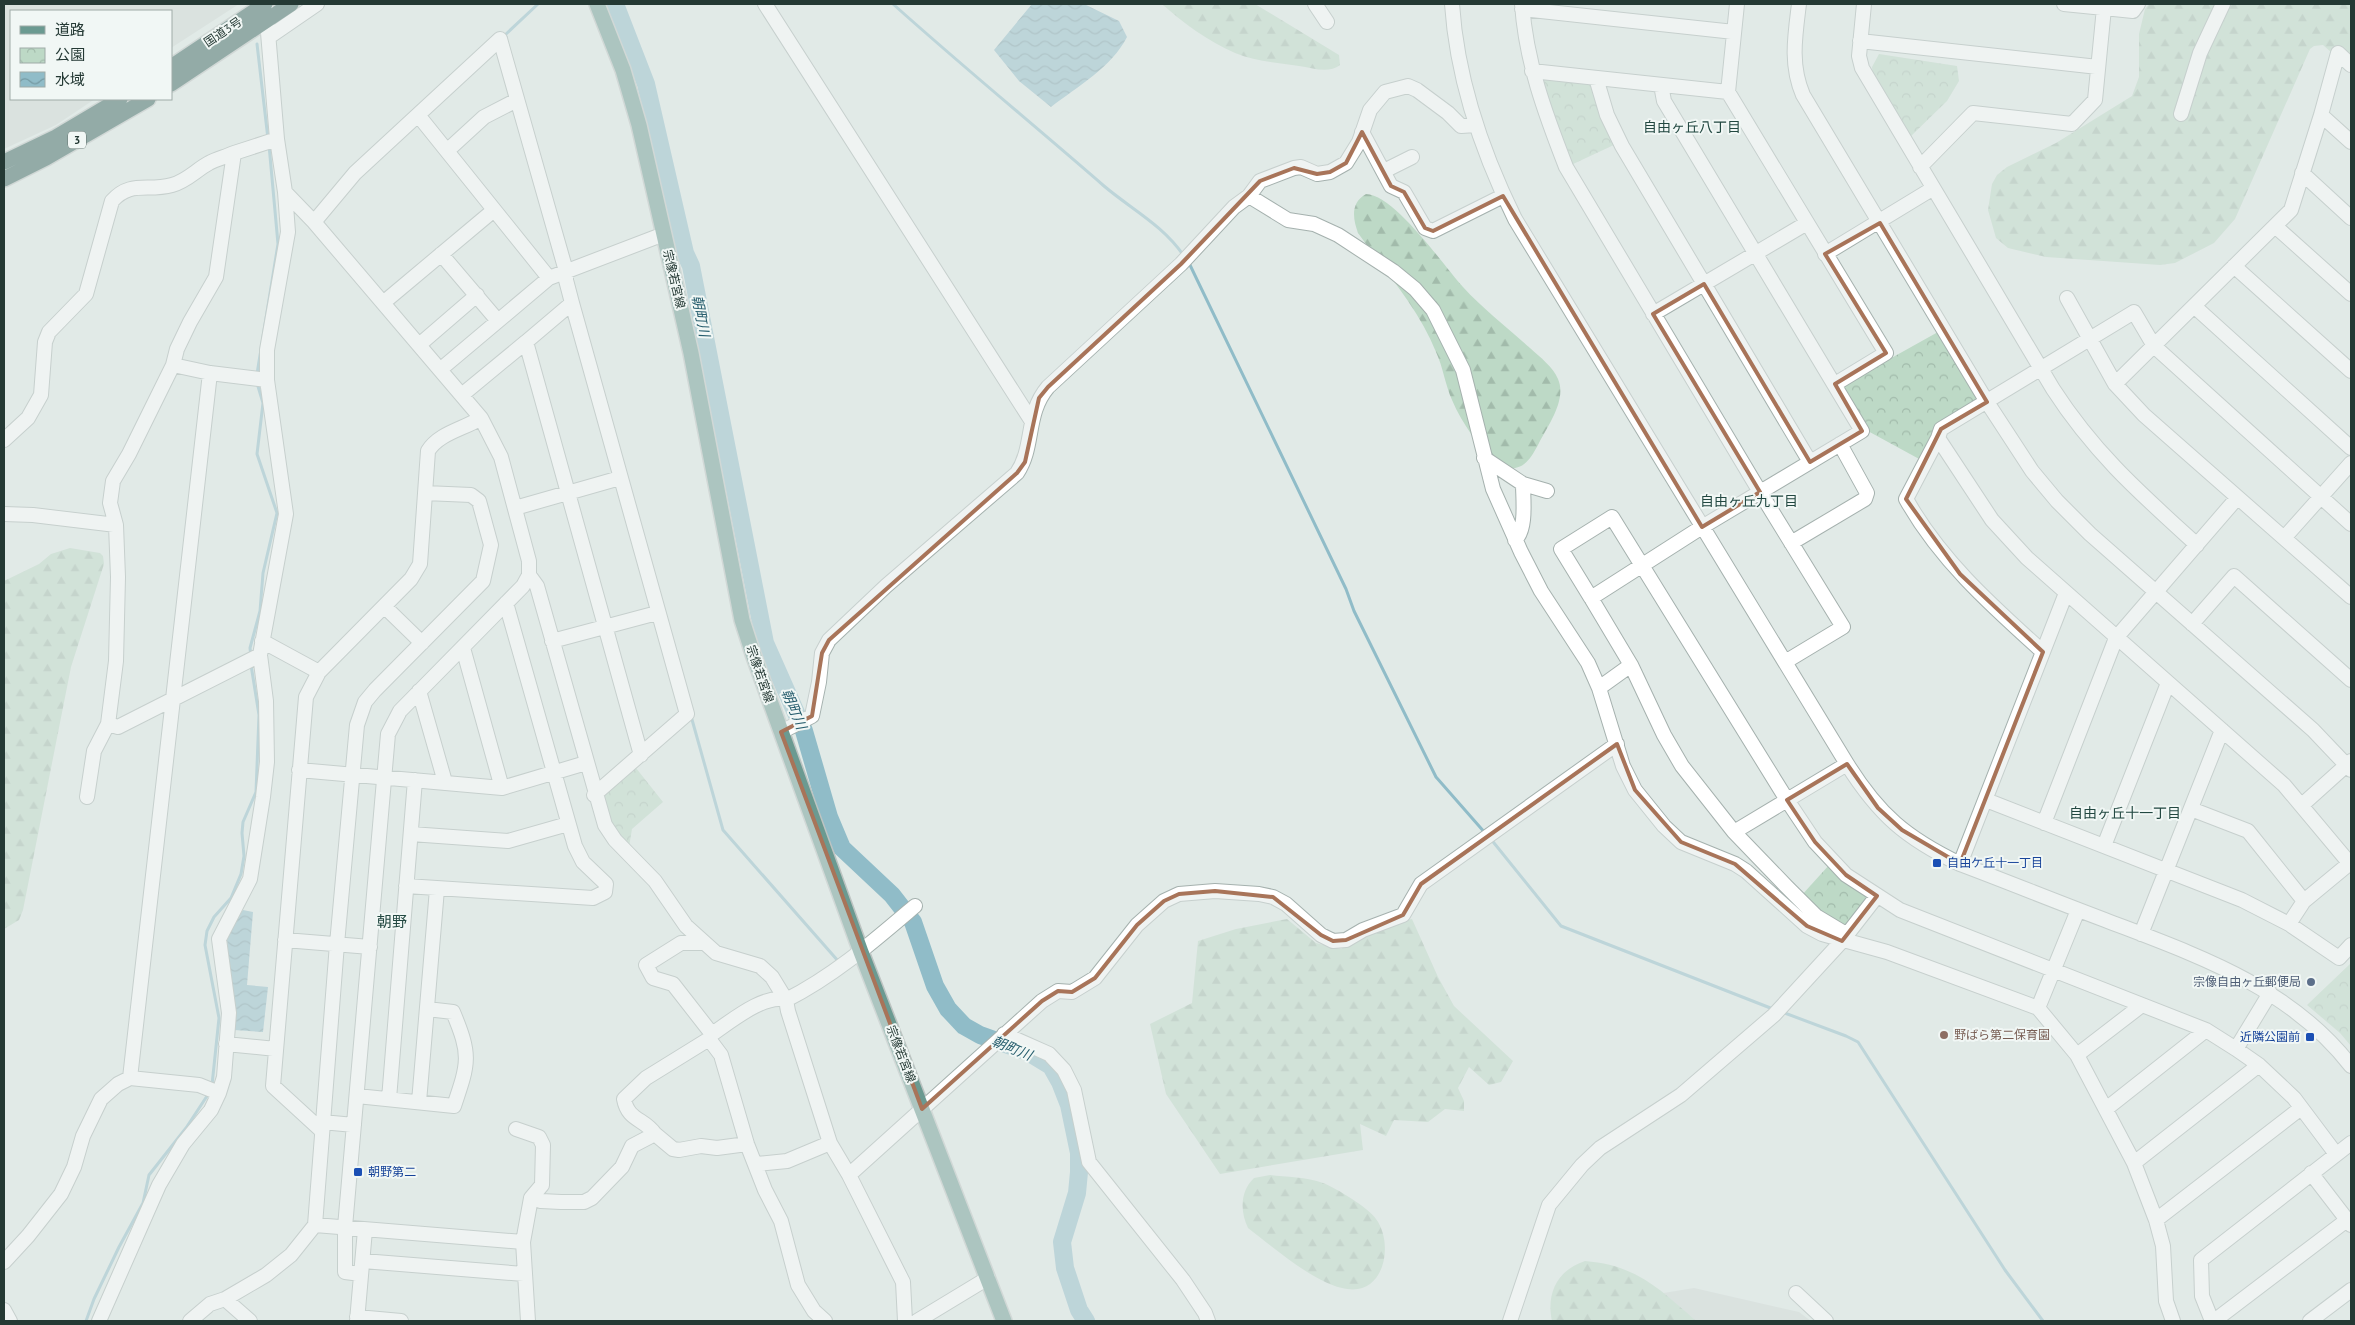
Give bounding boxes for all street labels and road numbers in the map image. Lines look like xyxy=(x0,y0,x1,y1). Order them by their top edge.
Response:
street label: 国道3号 xyxy=(201,13,245,50)
road number: 3 xyxy=(68,132,86,148)
street label: 宗像若宮線 xyxy=(660,248,689,310)
street label: 宗像若宮線 xyxy=(744,643,777,705)
street label: 宗像若宮線 xyxy=(884,1023,919,1085)

